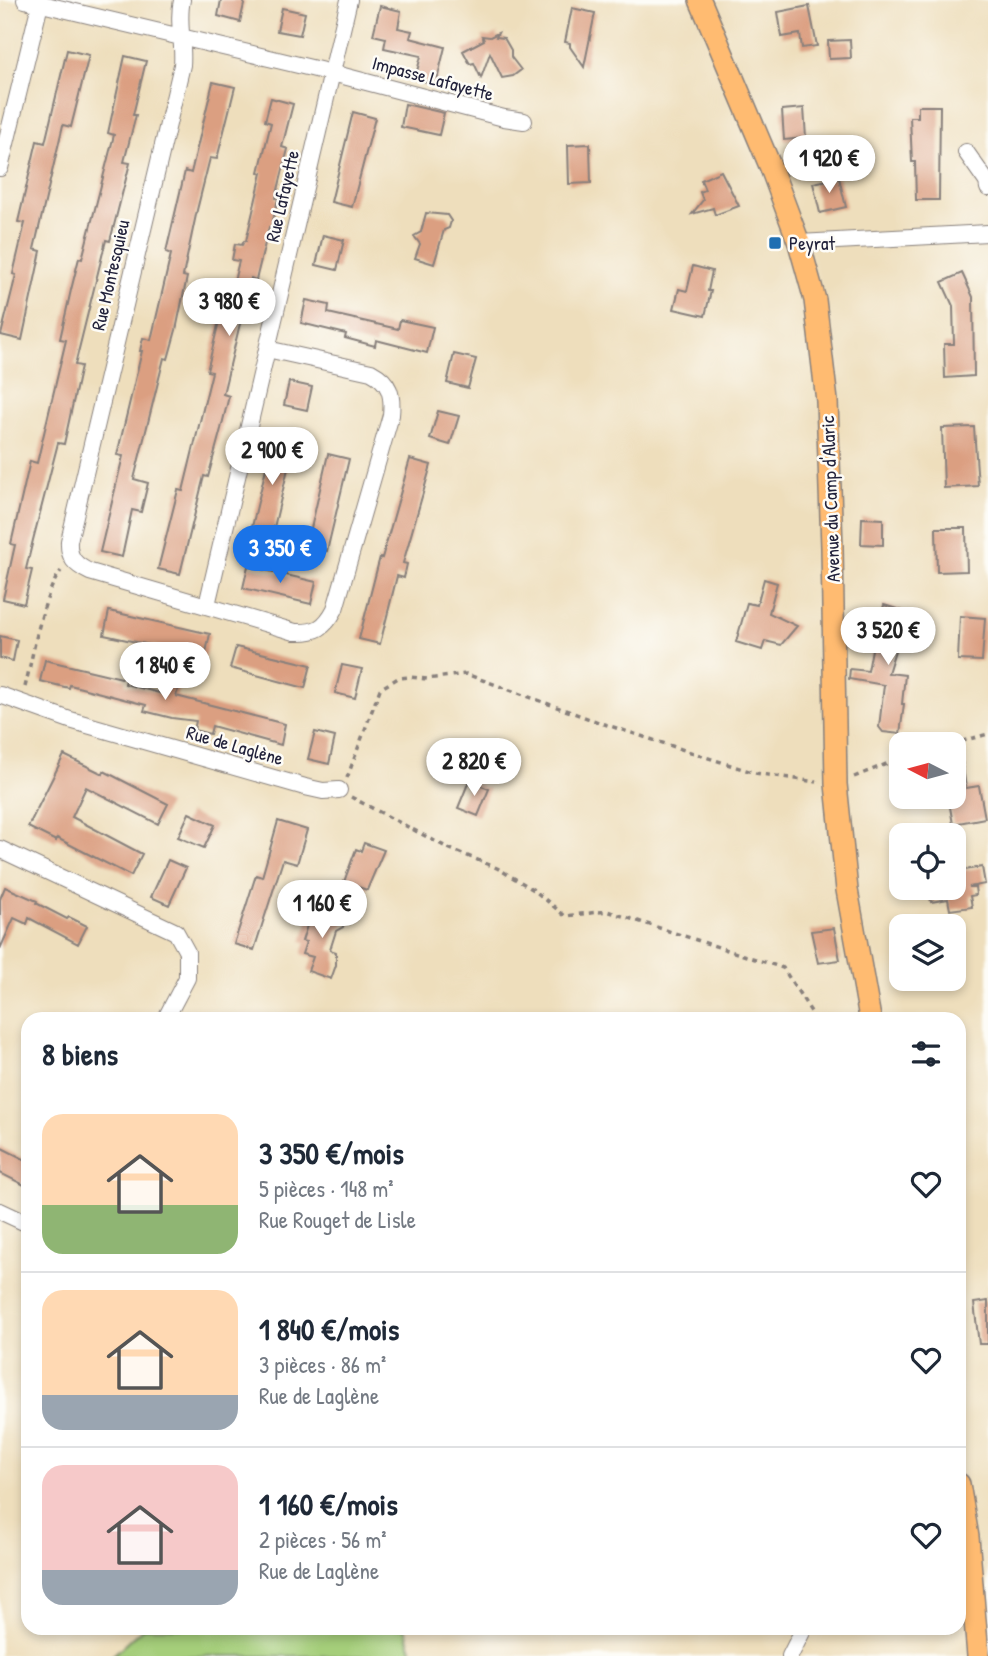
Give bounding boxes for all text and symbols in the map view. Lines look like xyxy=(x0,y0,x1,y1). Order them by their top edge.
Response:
street label: Impasse Lafayette xyxy=(369,49,497,107)
pin: 1 920 € xyxy=(764,136,894,195)
text: 1 920 € xyxy=(799,142,859,173)
street label: Rue Lafayette xyxy=(259,147,305,244)
street label: Rue Montesquieu xyxy=(85,217,135,333)
place label: Peyrat xyxy=(789,230,836,256)
marker: Peyrat xyxy=(767,235,783,251)
pin: 3 980 € xyxy=(164,278,294,338)
text: 3 980 € xyxy=(199,285,259,316)
street label: Avenue du Camp d'Alaric xyxy=(814,415,846,583)
pin: 2 900 € xyxy=(207,428,337,487)
text: 2 900 € xyxy=(241,434,303,465)
pin: 3 350 € xyxy=(215,526,345,585)
text: 3 350 € xyxy=(249,532,311,563)
pin: 3 520 € xyxy=(823,608,953,667)
text: 3 520 € xyxy=(857,614,919,645)
pin: 1 840 € xyxy=(100,642,230,702)
text: 1 840 € xyxy=(136,649,194,680)
street label: Rue de Laglène xyxy=(184,719,287,771)
north arrow xyxy=(889,732,966,808)
map controls xyxy=(889,732,966,991)
pin: 2 820 € xyxy=(409,738,539,798)
text: 2 820 € xyxy=(442,745,506,776)
button: locate xyxy=(889,823,966,900)
pin: 1 160 € xyxy=(257,880,387,940)
text: 1 160 € xyxy=(293,887,351,918)
button: layers xyxy=(889,914,966,991)
text: 8 biens xyxy=(42,1034,118,1074)
icon: filters xyxy=(907,1035,945,1073)
text: 3 350 €/mois xyxy=(259,1133,404,1173)
icon: home xyxy=(98,1142,182,1226)
icon: heart xyxy=(907,1165,945,1203)
text: 5 pièces · 148 m² xyxy=(259,1173,393,1204)
text: Rue Rouget de Lisle xyxy=(259,1204,416,1235)
text: 1 840 €/mois xyxy=(259,1309,399,1349)
icon: home xyxy=(98,1318,182,1402)
icon: heart xyxy=(907,1341,945,1379)
text: 3 pièces · 86 m² xyxy=(259,1349,386,1380)
text: Rue de Laglène xyxy=(259,1380,379,1411)
text: 1 160 €/mois xyxy=(259,1484,398,1524)
icon: home xyxy=(98,1493,182,1577)
icon: heart xyxy=(907,1516,945,1554)
text: 2 pièces · 56 m² xyxy=(259,1524,386,1555)
text: Rue de Laglène xyxy=(259,1555,379,1586)

